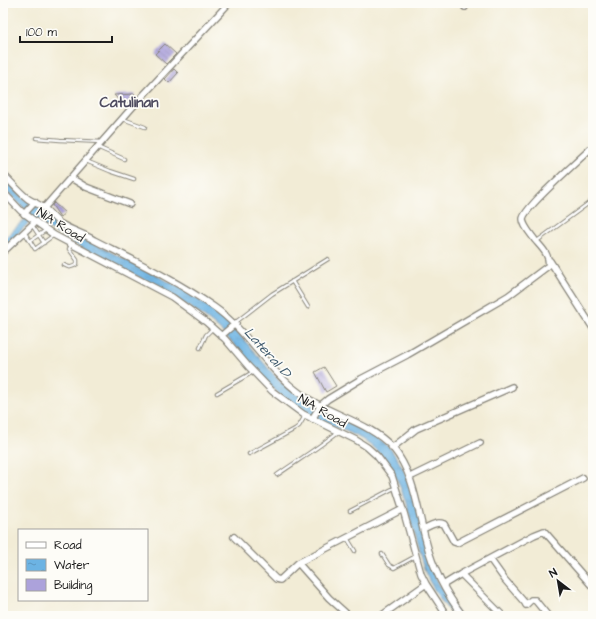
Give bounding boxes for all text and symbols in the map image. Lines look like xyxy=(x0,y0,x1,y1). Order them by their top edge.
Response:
scale bar xyxy=(20,18,112,44)
text: 100 m xyxy=(26,24,57,41)
district label: Catulinan xyxy=(99,92,159,113)
street label: NIA Road xyxy=(33,203,88,247)
water label: Lateral D xyxy=(239,323,297,384)
street label: NIA Road xyxy=(295,390,350,432)
legend xyxy=(18,529,148,601)
text: Road xyxy=(54,537,82,554)
text: Water xyxy=(54,557,90,574)
north arrow xyxy=(538,561,578,601)
text: N xyxy=(546,565,560,581)
text: Building xyxy=(54,577,92,595)

